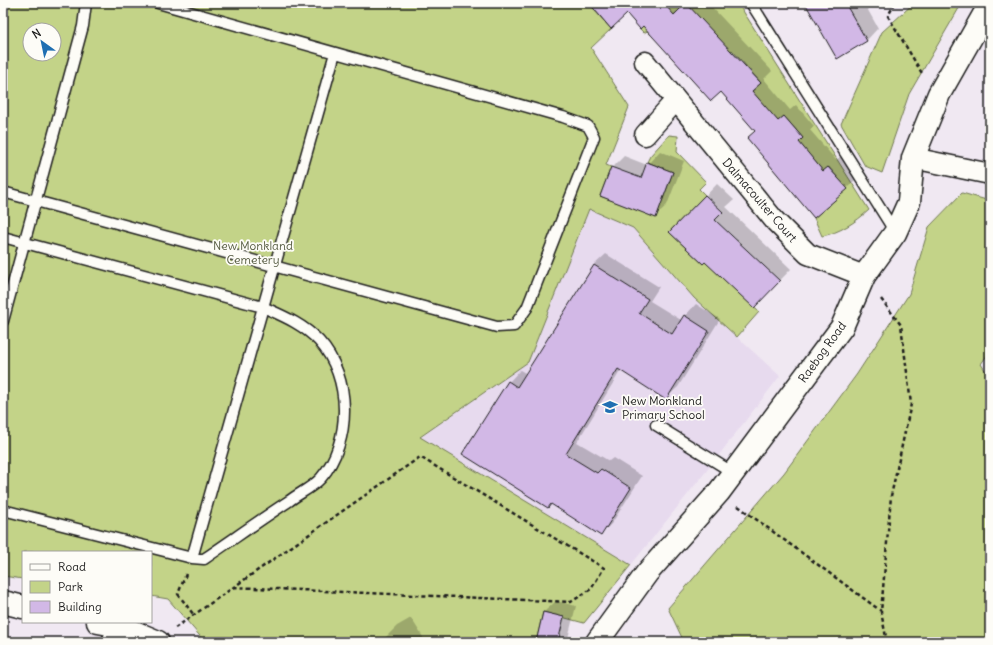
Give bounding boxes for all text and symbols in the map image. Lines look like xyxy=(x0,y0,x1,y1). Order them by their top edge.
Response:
north arrow xyxy=(22,22,62,62)
text: N xyxy=(30,26,44,42)
street label: Dalmacoulter Court xyxy=(719,155,801,245)
park label: New Monkland Cemetery xyxy=(213,238,293,267)
street label: Raebog Road xyxy=(795,319,849,385)
place label: New Monkland Primary School xyxy=(622,393,705,422)
school or university icon: New Monkland Primary School xyxy=(601,398,619,416)
legend xyxy=(22,551,152,623)
text: Road xyxy=(58,559,86,574)
text: Park xyxy=(58,579,83,594)
text: Building xyxy=(58,599,102,614)

